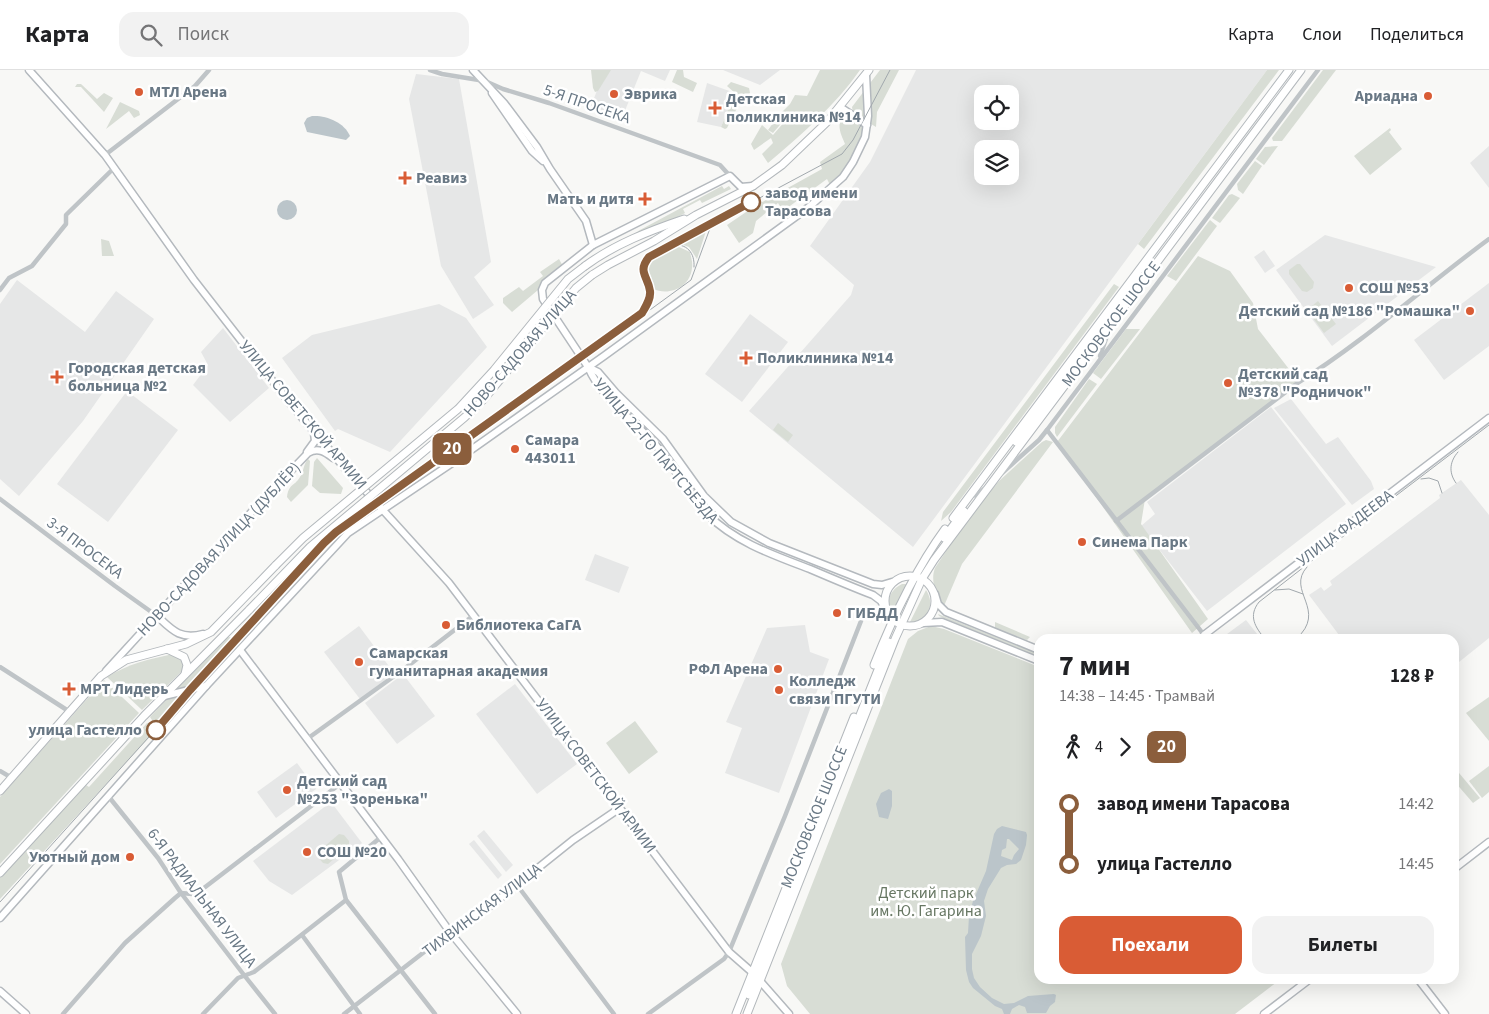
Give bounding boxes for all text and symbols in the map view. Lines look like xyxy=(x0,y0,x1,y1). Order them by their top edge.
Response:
search box xyxy=(119,12,469,57)
text: Карта xyxy=(25,17,89,52)
icon: search xyxy=(137,21,165,49)
text: Поиск xyxy=(177,21,229,48)
text: Карта xyxy=(1228,22,1274,47)
text: Слои xyxy=(1302,22,1342,47)
text: Поделиться xyxy=(1370,22,1464,47)
street label: 5-Я ПРОСЕКА xyxy=(541,79,634,129)
place label: МТЛ Арена xyxy=(149,81,227,103)
place label: Эврика xyxy=(624,83,677,105)
map controls xyxy=(974,85,1019,185)
button: locate xyxy=(974,85,1019,130)
place label: Ариадна xyxy=(1354,85,1418,107)
marker: МТЛ Арена xyxy=(133,86,145,98)
marker: Эврика xyxy=(608,88,620,100)
place label: Детская поликлиника №14 xyxy=(726,88,862,128)
marker: Ариадна xyxy=(1422,90,1434,102)
marker: Детская поликлиника №14 xyxy=(708,101,722,115)
button: layers xyxy=(974,140,1019,185)
place label: Реавиз xyxy=(416,167,468,189)
marker: Реавиз xyxy=(398,171,412,185)
place label: завод имени Тарасова xyxy=(765,182,858,222)
place label: Мать и дитя xyxy=(547,188,634,210)
marker: Мать и дитя xyxy=(638,192,652,206)
marker: завод имени Тарасова xyxy=(741,192,761,212)
street label: МОСКОВСКОЕ ШОССЕ xyxy=(1056,257,1166,391)
place label: СОШ №53 xyxy=(1359,277,1429,299)
marker: СОШ №53 xyxy=(1343,282,1355,294)
street label: НОВО-САДОВАЯ УЛИЦА xyxy=(459,284,582,421)
place label: Детский сад №186 "Ромашка" xyxy=(1239,300,1460,322)
marker: Детский сад №186 "Ромашка" xyxy=(1464,305,1476,317)
street label: УЛИЦА СОВЕТСКОЙ АРМИИ xyxy=(234,336,372,494)
place label: Поликлиника №14 xyxy=(757,347,894,369)
marker: Поликлиника №14 xyxy=(739,351,753,365)
place label: Городская детская больница №2 xyxy=(68,357,206,397)
place label: Детский сад №378 "Родничок" xyxy=(1238,363,1372,403)
marker: Городская детская больница №2 xyxy=(50,370,64,384)
street label: УЛИЦА 22-ГО ПАРТСЪЕЗДА xyxy=(588,373,724,529)
marker: Детский сад №378 "Родничок" xyxy=(1222,377,1234,389)
place label: Самара 443011 xyxy=(525,429,579,469)
line badge: 20 xyxy=(430,433,474,465)
text: 20 xyxy=(442,436,462,461)
marker: Самара 443011 xyxy=(509,443,521,455)
street label: НОВО-САДОВАЯ УЛИЦА (ДУБЛЁР) xyxy=(132,457,306,641)
street label: УЛИЦА ФАДЕЕВА xyxy=(1292,484,1398,572)
street label: 3-Я ПРОСЕКА xyxy=(42,512,128,584)
place label: Синема Парк xyxy=(1092,531,1188,553)
marker: Синема Парк xyxy=(1076,536,1088,548)
place label: ГИБДД xyxy=(847,602,898,624)
marker: ГИБДД xyxy=(831,607,843,619)
place label: Библиотека СаГА xyxy=(456,614,582,636)
marker: Библиотека СаГА xyxy=(440,619,452,631)
place label: Самарская гуманитарная академия xyxy=(369,642,548,682)
text: 7 мин xyxy=(1059,646,1130,686)
marker: Самарская гуманитарная академия xyxy=(353,656,365,668)
place label: РФЛ Арена xyxy=(689,658,768,680)
marker: РФЛ Арена xyxy=(772,663,784,675)
text: 128 ₽ xyxy=(1390,663,1434,690)
place label: Колледж связи ПГУТИ xyxy=(789,670,881,710)
place label: МРТ Лидерь xyxy=(80,678,169,700)
marker: МРТ Лидерь xyxy=(62,682,76,696)
marker: Колледж связи ПГУТИ xyxy=(773,684,785,696)
text: 14:38 – 14:45 · Трамвай xyxy=(1059,685,1215,707)
street label: УЛИЦА СОВЕТСКОЙ АРМИИ xyxy=(531,694,661,858)
place label: улица Гастелло xyxy=(28,719,142,741)
marker: улица Гастелло xyxy=(146,720,166,740)
icon: walk xyxy=(1059,733,1087,761)
icon: forward xyxy=(1111,733,1139,761)
text: 20 xyxy=(1157,734,1176,759)
text: 4 xyxy=(1095,736,1103,758)
street label: МОСКОВСКОЕ ШОССЕ xyxy=(775,742,853,892)
place label: Детский сад №253 "Зоренька" xyxy=(297,770,428,810)
marker: Детский сад №253 "Зоренька" xyxy=(281,784,293,796)
text: завод имени Тарасова xyxy=(1097,791,1290,818)
text: 14:42 xyxy=(1398,793,1434,815)
street label: 6-Я РАДИАЛЬНАЯ УЛИЦА xyxy=(142,824,262,972)
place label: СОШ №20 xyxy=(317,841,387,863)
place label: Уютный дом xyxy=(29,846,120,868)
marker: СОШ №20 xyxy=(301,846,313,858)
marker: Уютный дом xyxy=(124,851,136,863)
text: улица Гастелло xyxy=(1097,851,1232,878)
text: 14:45 xyxy=(1398,853,1434,875)
street label: ТИХВИНСКАЯ УЛИЦА xyxy=(418,858,546,962)
park label: Детский парк им. Ю. Гагарина xyxy=(870,882,982,922)
button: Поехали xyxy=(1059,916,1242,974)
button: Билеты xyxy=(1252,916,1434,974)

